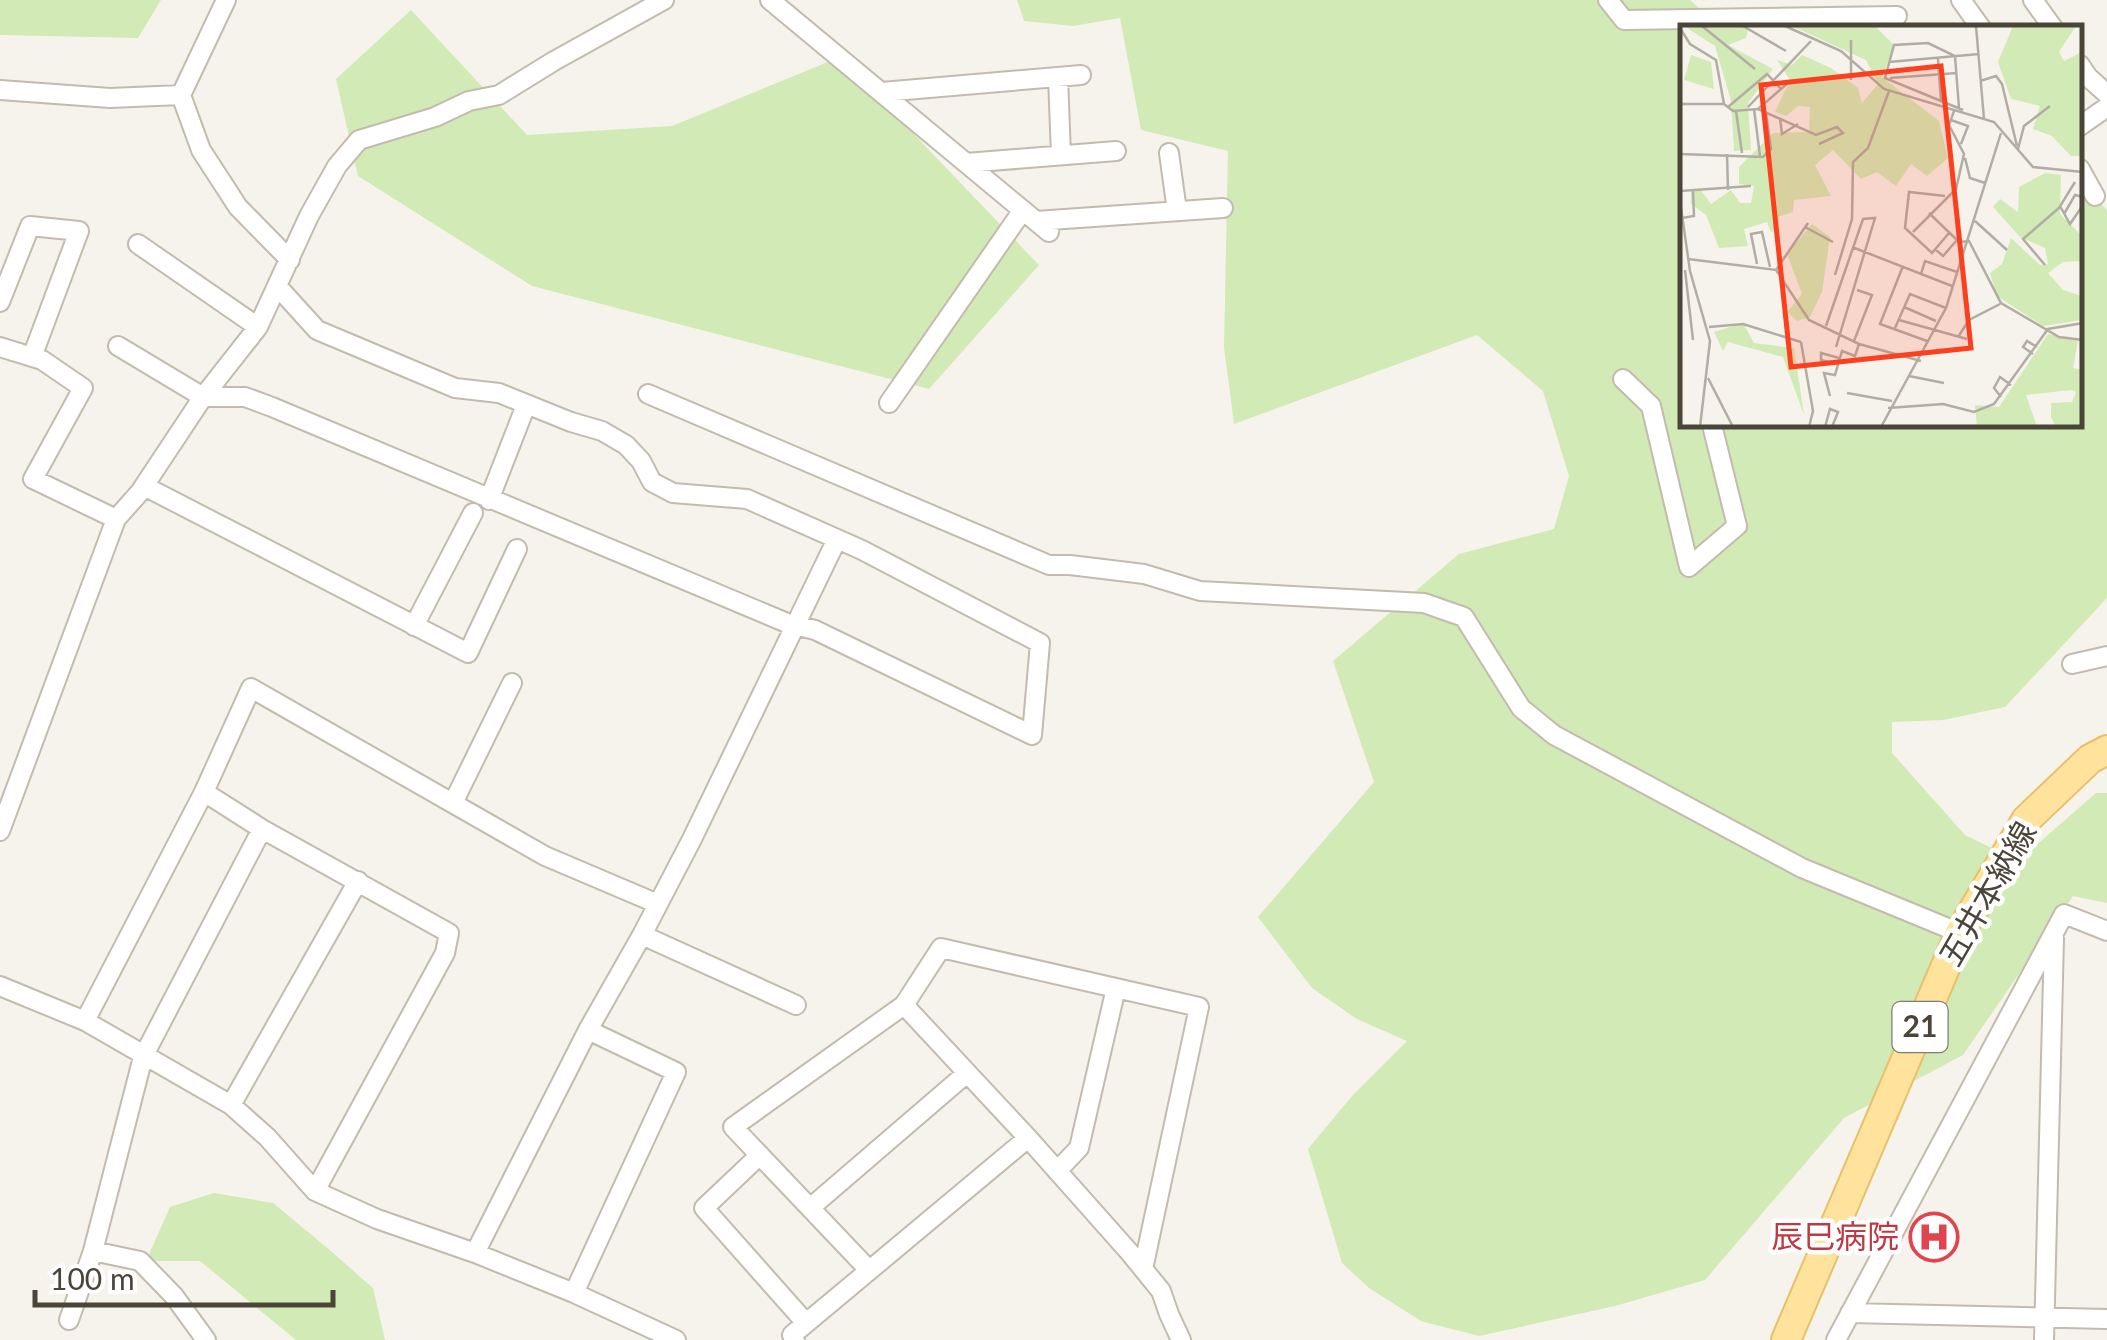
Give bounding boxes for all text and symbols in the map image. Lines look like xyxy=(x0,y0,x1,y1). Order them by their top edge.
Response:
inset map xyxy=(1680,25,2082,428)
street label: 五井本納線 xyxy=(1930,814,2044,972)
road number: 21 xyxy=(1892,1002,1948,1052)
hospital icon: 辰巳病院 xyxy=(1908,1211,1960,1263)
place label: 辰巳病院 xyxy=(1771,1216,1899,1255)
scale bar xyxy=(35,1245,332,1307)
text: 100 m xyxy=(50,1260,135,1296)

